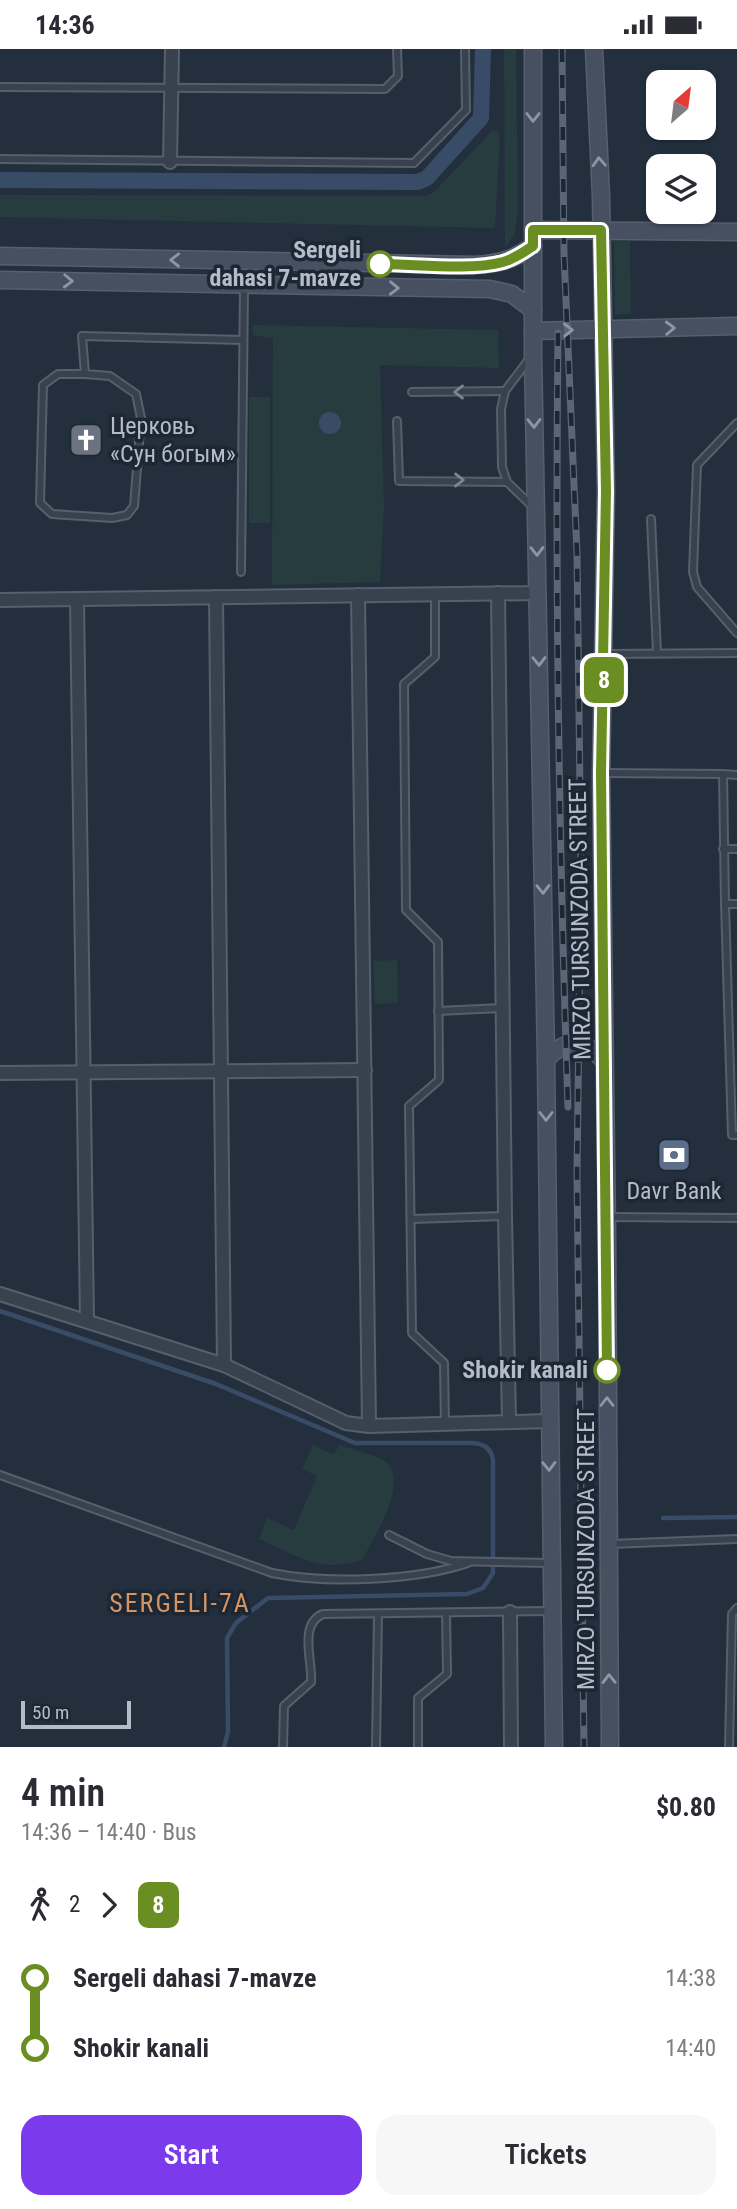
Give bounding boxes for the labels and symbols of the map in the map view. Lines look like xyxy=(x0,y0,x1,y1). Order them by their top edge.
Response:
north arrow xyxy=(646,70,716,140)
one-way arrow xyxy=(525,112,541,123)
one-way arrow xyxy=(592,156,607,167)
place label: Sergeli dahasi 7-mavze xyxy=(210,236,361,292)
marker: Sergeli dahasi 7-mavze xyxy=(367,251,393,277)
one-way arrow xyxy=(169,252,180,267)
one-way arrow xyxy=(63,274,74,289)
one-way arrow xyxy=(389,280,399,296)
one-way arrow xyxy=(665,320,676,335)
one-way arrow xyxy=(563,322,574,338)
one-way arrow xyxy=(453,384,463,400)
place label: Церковь «Сун богым» xyxy=(110,412,236,468)
one-way arrow xyxy=(526,418,542,429)
church icon: Церковь «Сун богым» xyxy=(67,421,105,459)
one-way arrow xyxy=(455,472,465,488)
one-way arrow xyxy=(529,546,544,557)
one-way arrow xyxy=(531,656,547,667)
line badge: 8 xyxy=(581,657,627,703)
street label: MIRZO TURSUNZODA STREET xyxy=(564,778,596,1060)
one-way arrow xyxy=(535,884,551,894)
one-way arrow xyxy=(538,1111,554,1122)
bank icon: Davr Bank xyxy=(655,1136,693,1174)
place label: Davr Bank xyxy=(626,1177,722,1205)
place label: Shokir kanali xyxy=(462,1356,588,1384)
marker: Shokir kanali xyxy=(594,1357,620,1383)
one-way arrow xyxy=(599,1397,615,1407)
street label: MIRZO TURSUNZODA STREET xyxy=(572,1408,600,1690)
one-way arrow xyxy=(542,1461,557,1472)
district label: SERGELI-7A xyxy=(109,1588,251,1618)
one-way arrow xyxy=(601,1673,617,1684)
scale bar xyxy=(21,1698,131,1730)

